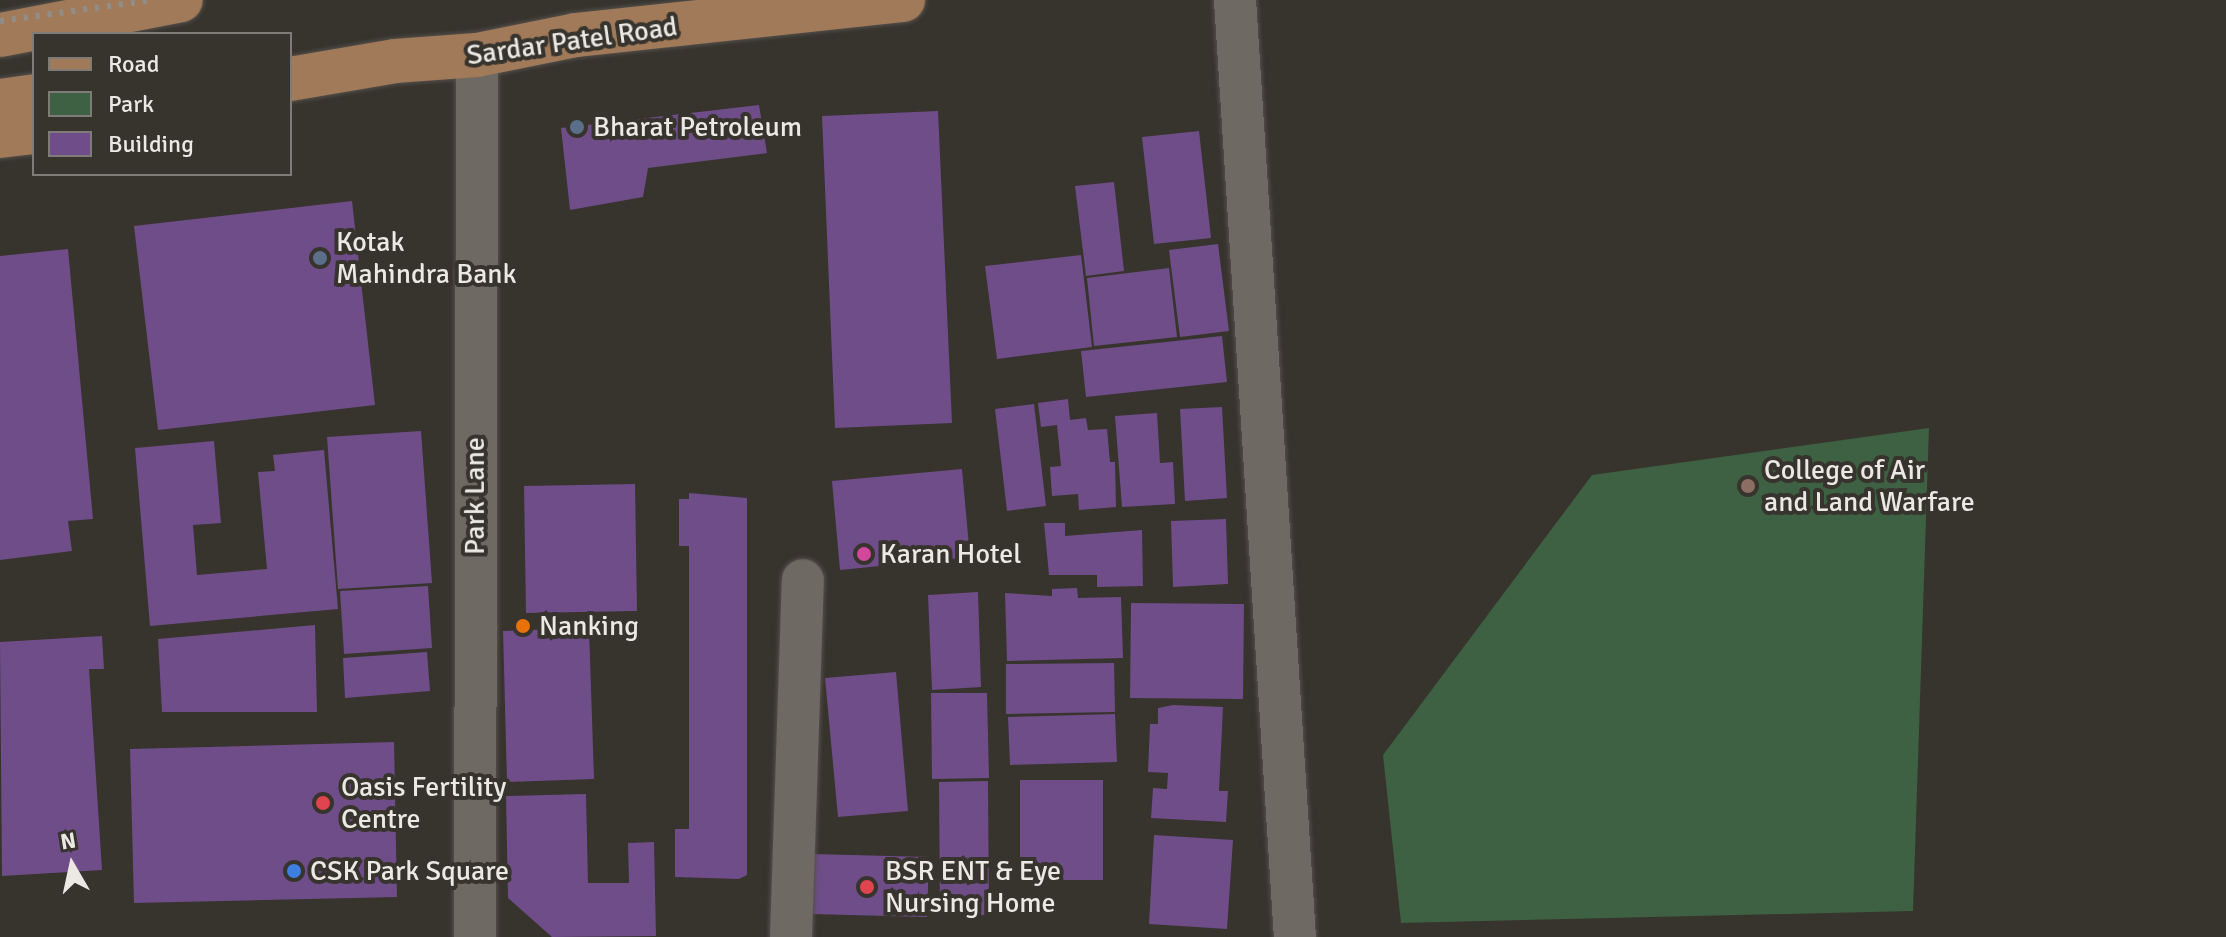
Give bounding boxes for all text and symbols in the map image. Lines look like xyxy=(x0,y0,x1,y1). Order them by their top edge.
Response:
street label: Sardar Patel Road xyxy=(465,10,679,72)
legend xyxy=(32,32,292,176)
text: Road xyxy=(108,49,159,79)
text: Park xyxy=(108,89,154,119)
place label: Bharat Petroleum xyxy=(593,110,802,144)
marker: Bharat Petroleum xyxy=(568,118,586,136)
text: Building xyxy=(108,129,194,159)
place label: Kotak Mahindra Bank xyxy=(336,225,517,291)
marker: Kotak Mahindra Bank xyxy=(311,249,329,267)
street label: Park Lane xyxy=(458,437,492,555)
place label: College of Air and Land Warfare xyxy=(1764,453,1975,519)
marker: College of Air and Land Warfare xyxy=(1739,477,1757,495)
place label: Karan Hotel xyxy=(880,537,1022,571)
marker: Karan Hotel xyxy=(855,545,873,563)
place label: Nanking xyxy=(539,609,639,643)
marker: Nanking xyxy=(514,617,532,635)
place label: Oasis Fertility Centre xyxy=(341,770,506,836)
marker: Oasis Fertility Centre xyxy=(312,792,334,814)
north arrow xyxy=(32,825,112,905)
text: N xyxy=(58,826,78,855)
place label: CSK Park Square xyxy=(310,854,509,888)
place label: BSR ENT & Eye Nursing Home xyxy=(885,854,1061,920)
marker: CSK Park Square xyxy=(285,862,303,880)
marker: BSR ENT & Eye Nursing Home xyxy=(856,876,878,898)

